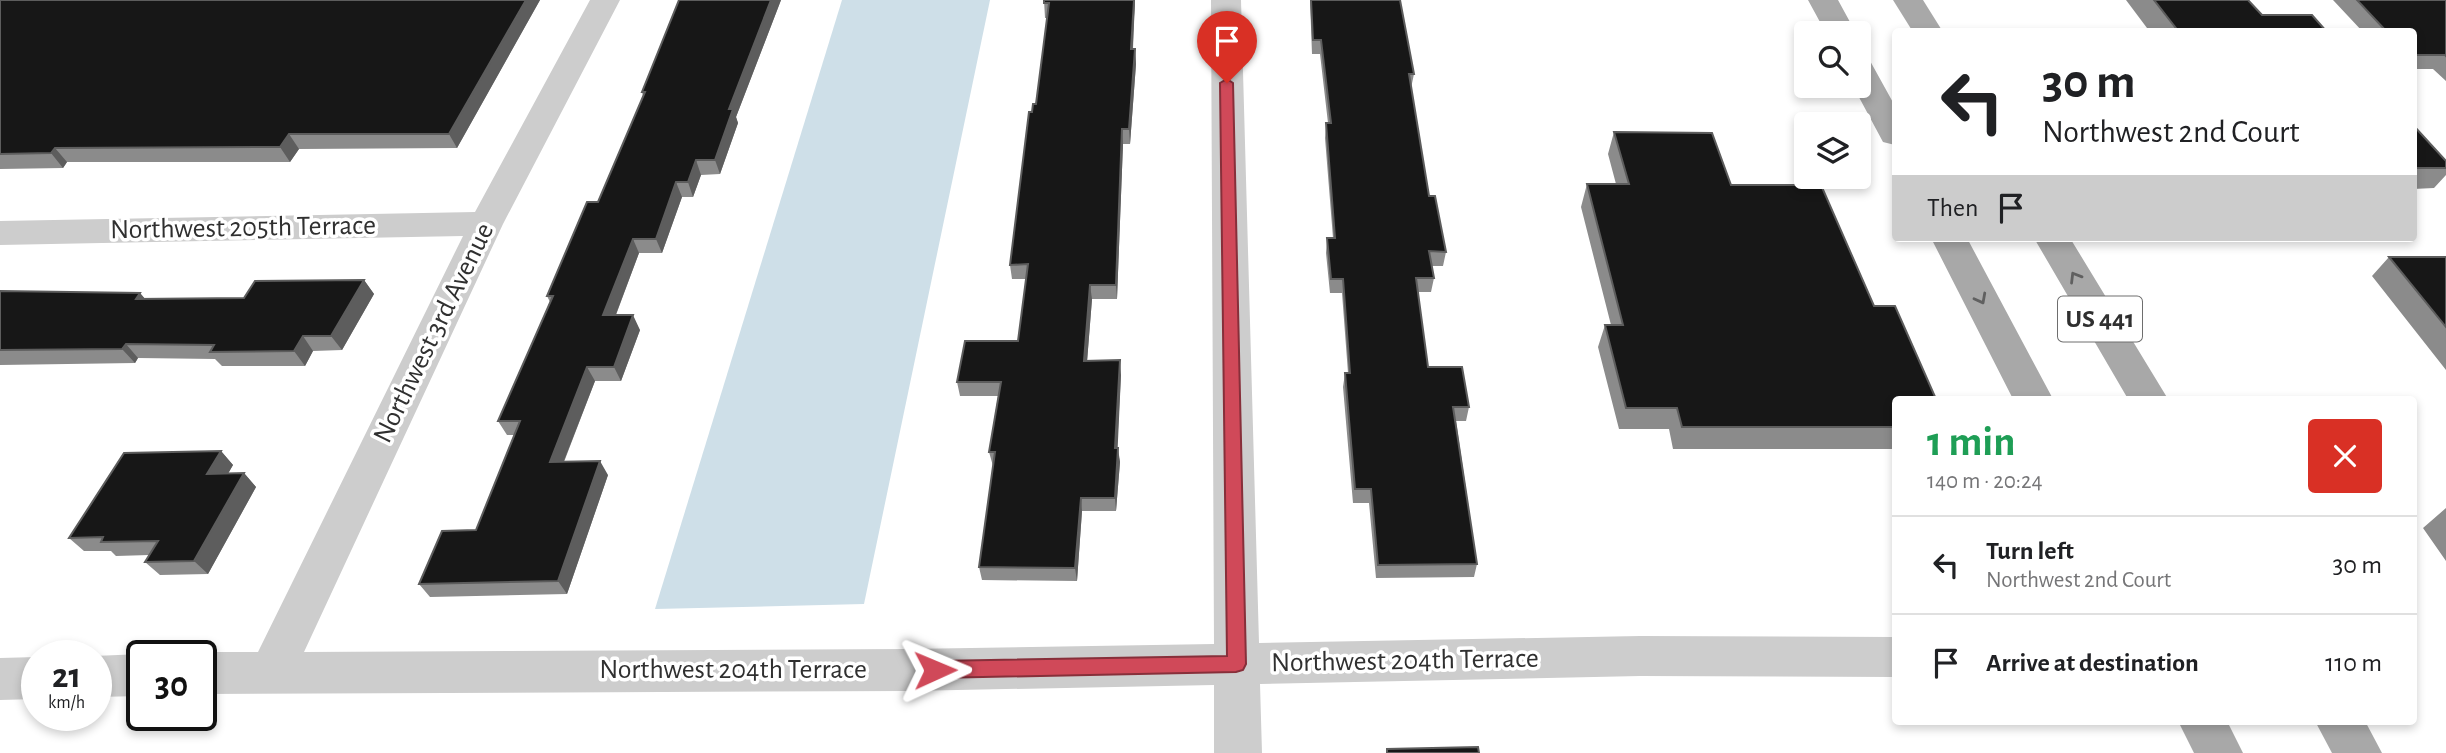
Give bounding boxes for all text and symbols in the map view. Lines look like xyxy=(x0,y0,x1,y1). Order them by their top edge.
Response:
pin xyxy=(1197,11,1257,83)
map controls xyxy=(1794,21,1871,189)
button: search xyxy=(1794,21,1871,98)
icon: arrive xyxy=(1208,22,1246,60)
icon: left xyxy=(1927,56,2018,147)
text: 30 m xyxy=(2042,58,2136,107)
button: layers xyxy=(1794,112,1871,189)
text: Northwest 2nd Court xyxy=(2042,116,2300,148)
icon: arrive xyxy=(1992,189,2030,227)
text: Then xyxy=(1927,195,1978,221)
street label: Northwest 205th Terrace xyxy=(110,212,376,244)
street label: Northwest 3rd Avenue xyxy=(369,219,499,447)
one-way arrow xyxy=(2070,272,2083,285)
one-way arrow xyxy=(1972,291,1986,304)
road number: US 441 xyxy=(2058,296,2142,342)
button: close xyxy=(2308,419,2382,493)
text: 1 min xyxy=(1927,421,2016,463)
text: 140 m · 20:24 xyxy=(1927,470,2043,493)
text: Turn left xyxy=(1986,538,2074,564)
icon: left xyxy=(1927,546,1965,584)
text: 30 m xyxy=(2332,552,2382,578)
text: Northwest 2nd Court xyxy=(1986,569,2171,592)
position arrow xyxy=(898,633,972,707)
speed limit sign: 30 xyxy=(126,640,217,731)
icon: arrive xyxy=(1927,644,1965,682)
street label: Northwest 204th Terrace xyxy=(1271,645,1539,677)
text: Arrive at destination xyxy=(1986,650,2199,676)
text: 110 m xyxy=(2325,650,2382,676)
street label: Northwest 204th Terrace xyxy=(599,656,867,684)
text: 21 xyxy=(52,659,81,694)
text: km/h xyxy=(48,694,85,712)

